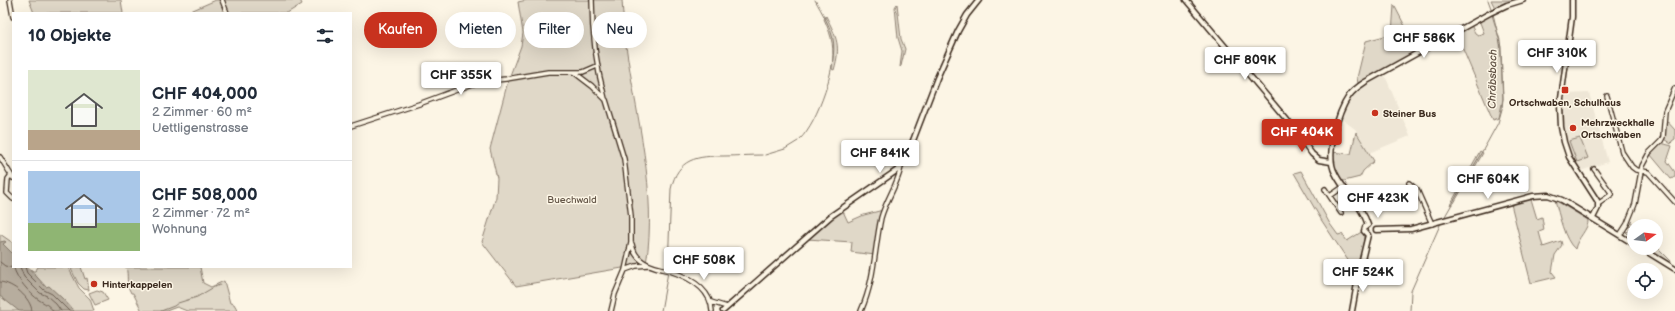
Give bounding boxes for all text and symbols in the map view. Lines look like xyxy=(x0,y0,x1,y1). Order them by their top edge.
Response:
chip: Kaufen xyxy=(364,12,437,48)
chip: Mieten xyxy=(445,12,516,48)
chip: Filter xyxy=(524,12,584,48)
chip: Neu xyxy=(592,12,647,48)
icon: filters xyxy=(314,25,336,47)
pin: CHF 586K xyxy=(1383,25,1465,59)
text: 10 Objekte xyxy=(28,26,111,46)
text: CHF 586K xyxy=(1393,30,1455,46)
pin: CHF 310K xyxy=(1516,40,1598,74)
text: CHF 310K xyxy=(1527,45,1587,61)
pin: CHF 809K xyxy=(1204,47,1286,81)
water label: Chräbsbach xyxy=(1485,49,1500,109)
text: CHF 809K xyxy=(1214,52,1276,68)
pin: CHF 355K xyxy=(420,62,502,96)
text: CHF 355K xyxy=(430,67,492,83)
text: CHF 404,000 xyxy=(152,84,258,104)
marker: Ortschwaben, Schulhaus xyxy=(1560,85,1570,95)
icon: home xyxy=(60,86,108,134)
place label: Ortschwaben, Schulhaus xyxy=(1509,97,1621,109)
text: 2 Zimmer · 60 m² xyxy=(152,104,252,120)
marker: Steiner Bus xyxy=(1370,108,1380,118)
place label: Steiner Bus xyxy=(1383,108,1436,120)
place label: Mehrzweckhalle Ortschwaben xyxy=(1581,117,1655,141)
pin: CHF 404K xyxy=(1261,119,1343,153)
text: Uettligenstrasse xyxy=(152,120,249,136)
marker: Mehrzweckhalle Ortschwaben xyxy=(1568,123,1578,133)
text: CHF 404K xyxy=(1271,124,1333,140)
pin: CHF 841K xyxy=(839,140,921,174)
text: CHF 841K xyxy=(850,145,910,161)
pin: CHF 604K xyxy=(1447,166,1529,200)
text: CHF 604K xyxy=(1457,171,1519,187)
text: CHF 508,000 xyxy=(152,185,258,205)
pin: CHF 423K xyxy=(1337,185,1419,219)
icon: home xyxy=(60,187,108,235)
text: CHF 423K xyxy=(1347,190,1409,206)
park label: Buechwald xyxy=(547,194,597,206)
text: 2 Zimmer · 72 m² xyxy=(152,205,250,221)
north arrow xyxy=(1627,219,1663,255)
map controls xyxy=(1627,219,1663,299)
text: Wohnung xyxy=(152,221,207,237)
pin: CHF 508K xyxy=(663,247,745,281)
text: CHF 508K xyxy=(673,252,735,268)
pin: CHF 524K xyxy=(1322,259,1404,293)
button: locate xyxy=(1627,263,1663,299)
text: CHF 524K xyxy=(1332,264,1394,280)
marker: Hinterkappelen xyxy=(89,279,99,289)
place label: Hinterkappelen xyxy=(102,279,173,291)

